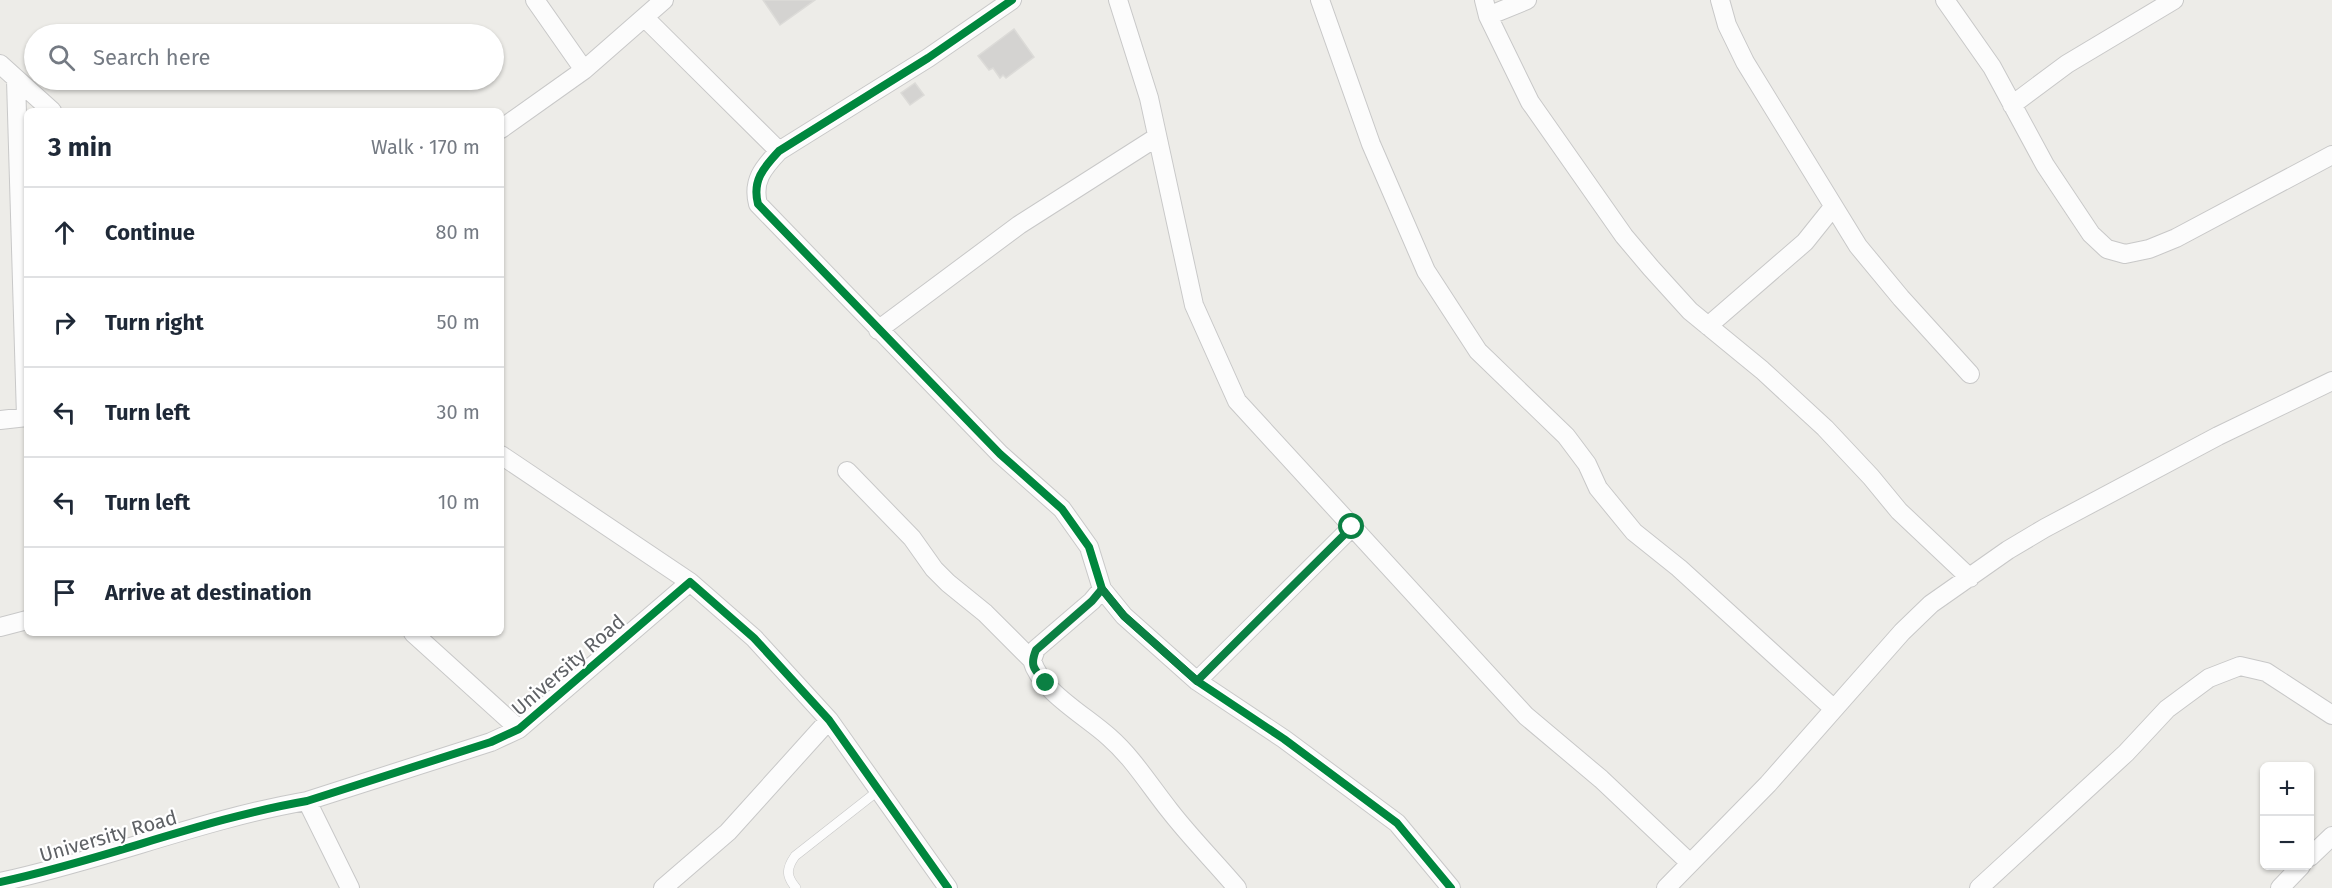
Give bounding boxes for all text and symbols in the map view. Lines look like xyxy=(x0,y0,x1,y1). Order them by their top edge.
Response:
search box xyxy=(24,24,504,90)
icon: search xyxy=(45,41,78,74)
text: Search here xyxy=(93,44,211,71)
text: 3 min xyxy=(48,132,112,163)
text: Walk · 170 m xyxy=(371,135,480,159)
icon: ahead xyxy=(48,216,81,249)
text: Continue xyxy=(105,219,195,246)
text: 80 m xyxy=(435,220,480,244)
icon: right xyxy=(48,306,81,339)
text: Turn right xyxy=(105,309,204,336)
text: 50 m xyxy=(436,310,480,334)
icon: left xyxy=(48,396,81,429)
text: Turn left xyxy=(105,399,190,426)
text: 30 m xyxy=(436,400,480,424)
icon: left xyxy=(48,486,81,519)
text: Turn left xyxy=(105,489,190,516)
text: 10 m xyxy=(438,490,480,514)
route start xyxy=(1338,513,1364,539)
icon: arrive xyxy=(48,576,81,609)
text: Arrive at destination xyxy=(105,579,312,606)
street label: University Road xyxy=(507,609,629,721)
route end xyxy=(1032,669,1058,695)
map controls xyxy=(2260,762,2314,870)
button: + xyxy=(2260,762,2314,816)
street label: University Road xyxy=(36,805,180,867)
button: − xyxy=(2260,816,2314,870)

